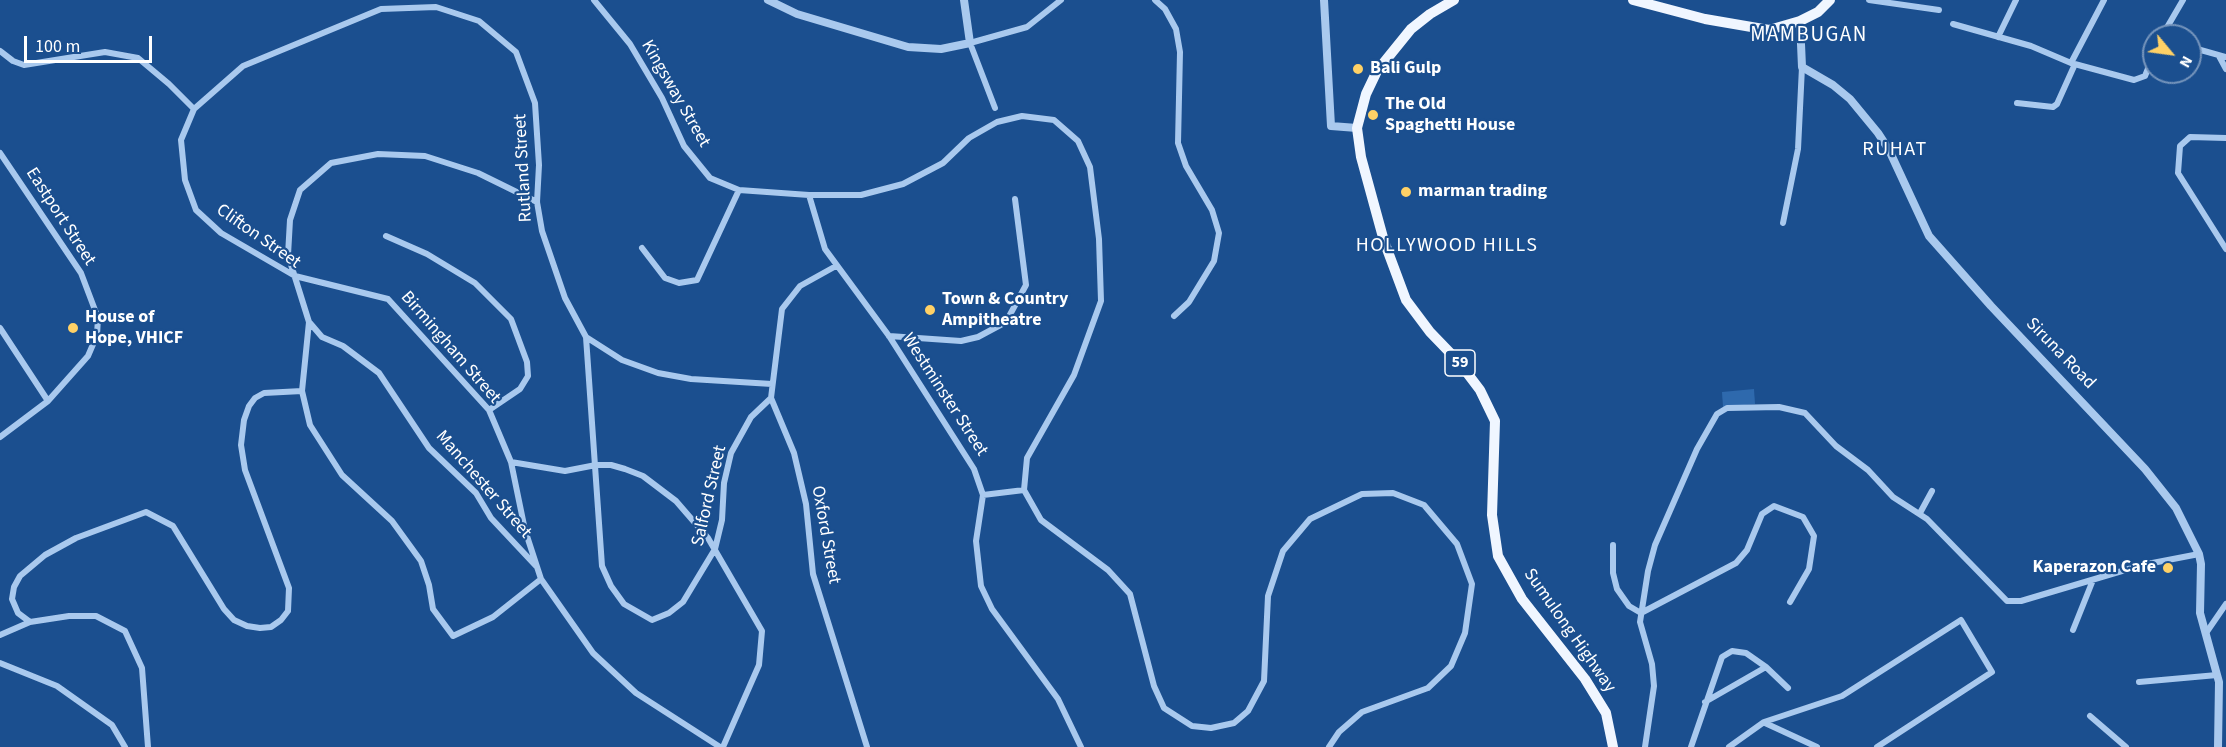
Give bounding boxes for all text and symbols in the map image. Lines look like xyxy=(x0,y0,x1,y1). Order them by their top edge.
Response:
district label: MAMBUGAN xyxy=(1750,23,1868,49)
scale bar xyxy=(27,24,154,62)
north arrow xyxy=(2142,24,2202,84)
text: 100 m xyxy=(35,34,80,59)
street label: Kingsway Street xyxy=(636,37,714,151)
text: N xyxy=(2174,52,2198,72)
place label: Bali Gulp xyxy=(1370,58,1441,80)
marker: Bali Gulp xyxy=(1351,62,1365,76)
place label: The Old Spaghetti House xyxy=(1385,94,1515,136)
marker: The Old Spaghetti House xyxy=(1366,108,1380,122)
street label: Rutland Street xyxy=(510,113,538,223)
district label: RUHAT xyxy=(1862,139,1928,163)
street label: Eastport Street xyxy=(20,164,100,270)
place label: marman trading xyxy=(1418,181,1547,203)
marker: marman trading xyxy=(1399,185,1413,199)
street label: Clifton Street xyxy=(212,200,304,274)
district label: HOLLYWOOD HILLS xyxy=(1356,235,1538,259)
street label: Birmingham Street xyxy=(395,287,505,409)
place label: Town & Country Ampitheatre xyxy=(942,289,1068,332)
marker: Town & Country Ampitheatre xyxy=(923,303,937,317)
place label: House of Hope, VHICF xyxy=(85,307,183,350)
street label: Siruna Road xyxy=(2021,314,2099,394)
marker: House of Hope, VHICF xyxy=(66,321,80,335)
street label: Westminster Street xyxy=(896,329,992,461)
road number: 59 xyxy=(1445,350,1475,376)
street label: Manchester Street xyxy=(430,427,536,543)
street label: Salford Street xyxy=(688,443,732,549)
street label: Oxford Street xyxy=(806,484,844,586)
place label: Kaperazon Cafe xyxy=(2032,557,2156,579)
marker: Kaperazon Cafe xyxy=(2161,561,2175,575)
street label: Sumulong Highway xyxy=(1518,565,1620,697)

